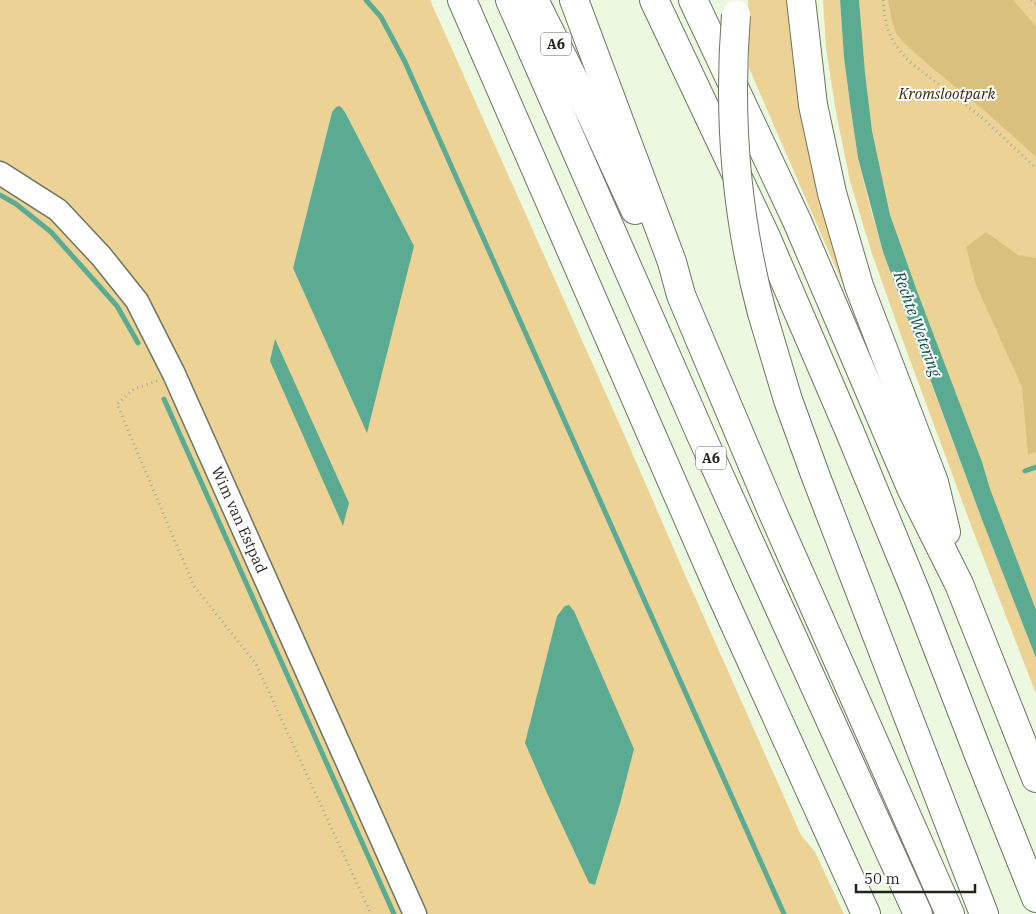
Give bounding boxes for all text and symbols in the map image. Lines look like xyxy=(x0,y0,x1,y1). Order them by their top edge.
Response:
road number: A6 xyxy=(541,33,571,56)
park label: Kromslootpark xyxy=(898,84,995,103)
water label: Rechte Wetering xyxy=(889,268,946,380)
road number: A6 xyxy=(696,446,726,469)
street label: Wim van Estpad xyxy=(208,463,272,576)
scale bar xyxy=(856,862,975,894)
text: 50 m xyxy=(864,869,900,888)

